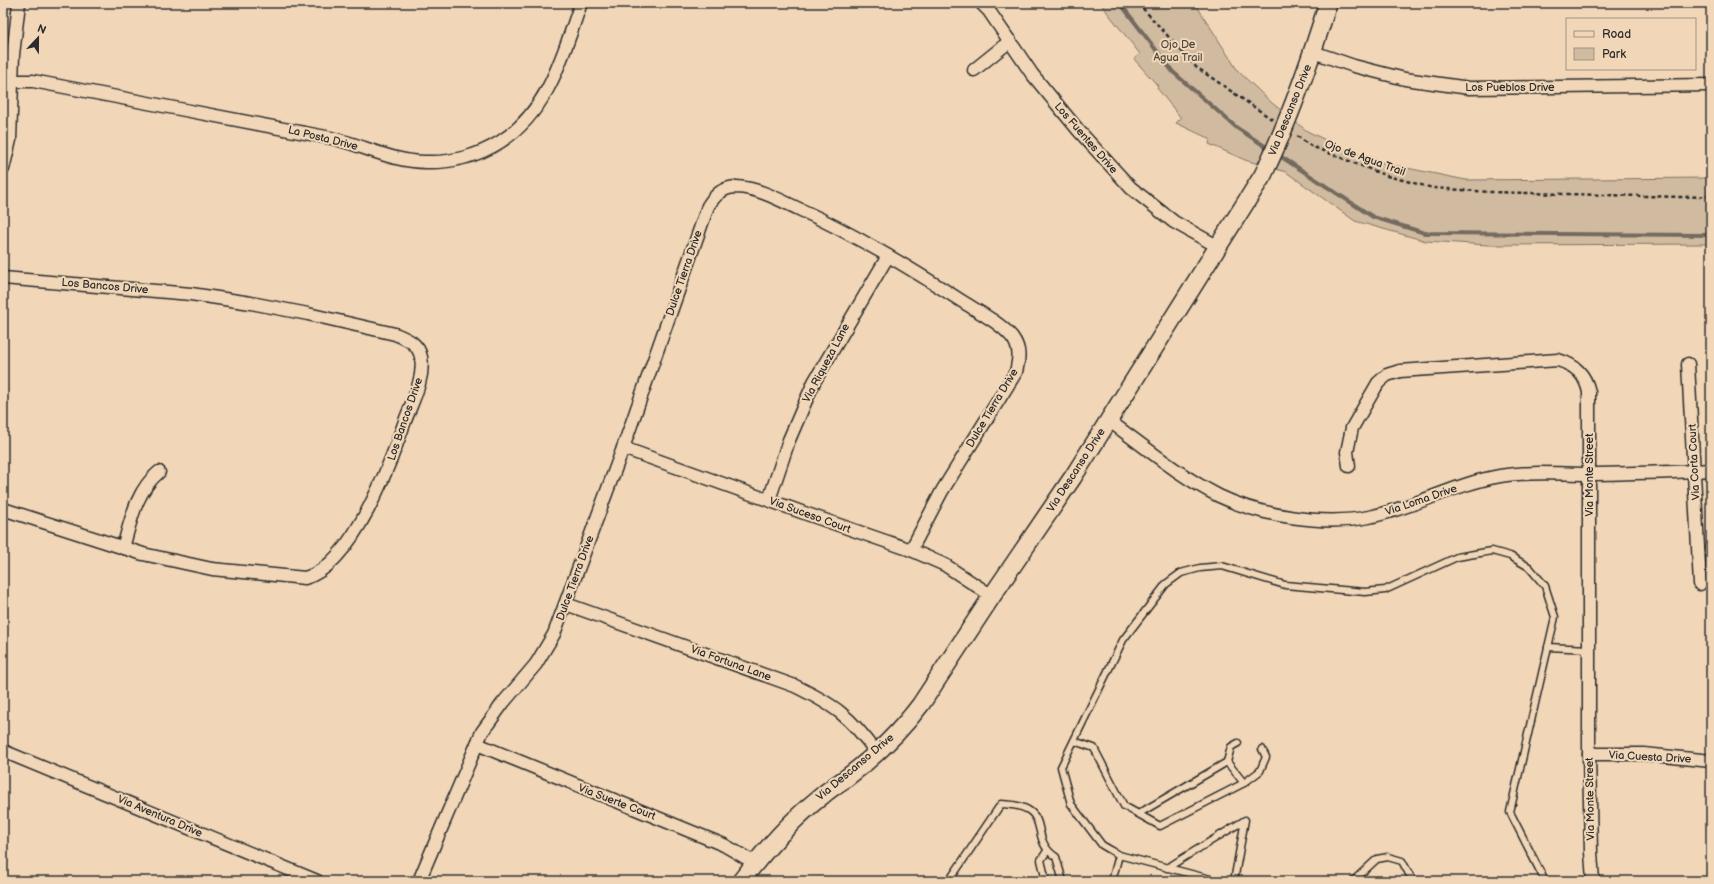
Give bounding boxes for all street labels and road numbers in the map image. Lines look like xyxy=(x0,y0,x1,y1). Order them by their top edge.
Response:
street label: Via Descanso Drive xyxy=(1266,62,1314,158)
street label: Los Pueblos Drive xyxy=(1465,81,1555,94)
street label: Los Fuentes Drive xyxy=(1052,100,1121,177)
street label: La Posta Drive xyxy=(287,123,360,153)
street label: Ojo de Agua Trail xyxy=(1323,137,1407,179)
street label: Dulce Tierra Drive xyxy=(663,228,705,317)
street label: Los Bancos Drive xyxy=(61,276,149,296)
street label: Via Riqueza Lane xyxy=(800,321,852,405)
street label: Dulce Tierra Drive xyxy=(963,366,1021,450)
street label: Los Bancos Drive xyxy=(385,375,425,462)
street label: Via Corta Court xyxy=(1685,423,1702,501)
street label: Via Descanso Drive xyxy=(1044,425,1108,514)
street label: Via Monte Street xyxy=(1583,433,1596,517)
street label: Via Loma Drive xyxy=(1383,481,1459,518)
street label: Via Suceso Court xyxy=(767,494,853,536)
street label: Dulce Tierra Drive xyxy=(554,533,597,622)
street label: Via Fortuna Lane xyxy=(689,642,774,684)
street label: Via Descanso Drive xyxy=(814,730,897,803)
street label: Via Cuesta Drive xyxy=(1608,748,1692,766)
street label: Via Monte Street xyxy=(1583,757,1597,841)
street label: Via Suerte Court xyxy=(576,781,658,823)
street label: Via Aventura Drive xyxy=(116,792,205,840)

